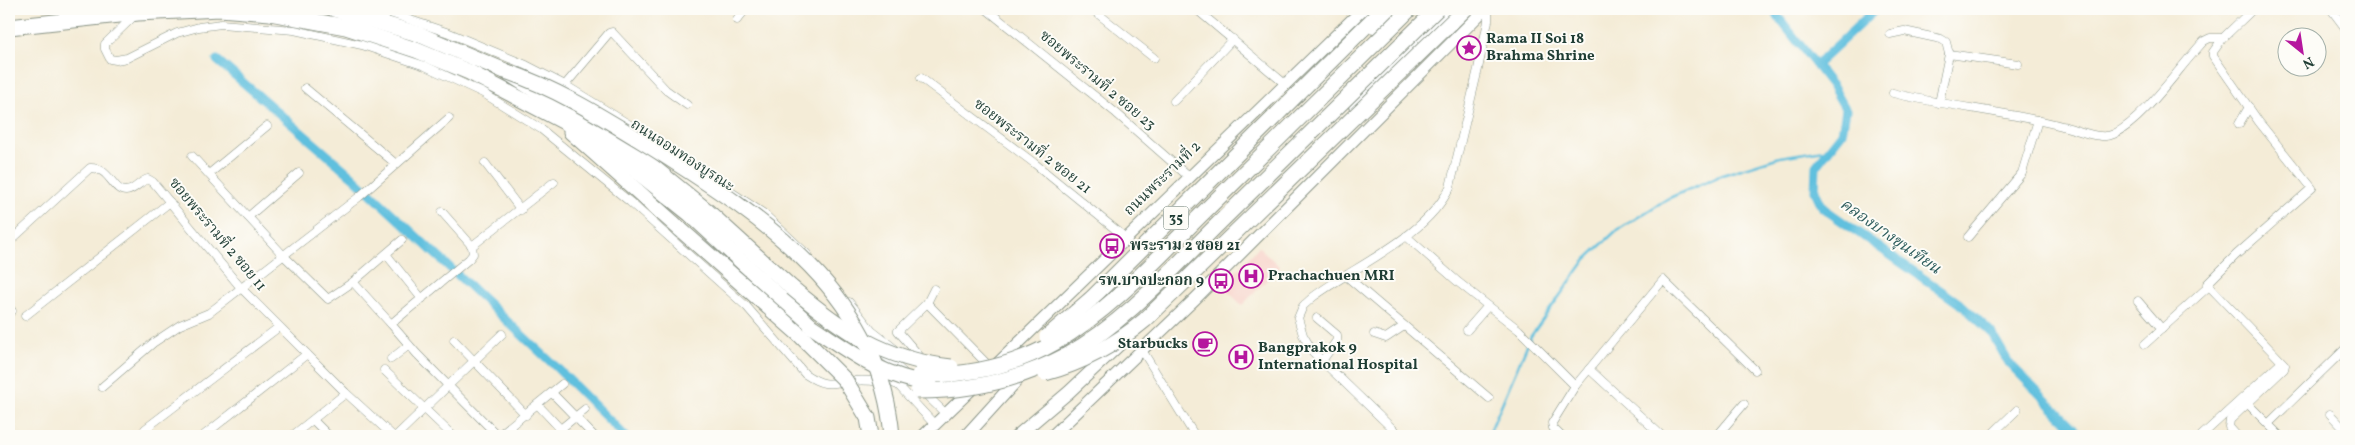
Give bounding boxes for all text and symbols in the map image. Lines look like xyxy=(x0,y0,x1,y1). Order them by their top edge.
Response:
street label: ซอยพระรามที่ 2 ซอย 23 xyxy=(1034,25,1161,136)
north arrow xyxy=(2278,28,2328,78)
place label: Rama II Soi 18 Brahma Shrine xyxy=(1486,29,1595,67)
place icon: Rama II Soi 18 Brahma Shrine xyxy=(1456,35,1482,61)
text: N xyxy=(2299,51,2317,73)
street label: ซอยพระรามที่ 2 ซอย 21 xyxy=(969,93,1097,200)
street label: ถนนจอมทองบูรณะ xyxy=(626,115,738,197)
street label: ถนนพระรามที่ 2 xyxy=(1118,135,1206,221)
street label: ซอยพระรามที่ 2 ซอย 11 xyxy=(163,173,272,296)
water label: คลองบางขุนเทียน xyxy=(1835,194,1945,280)
road number: 35 xyxy=(1164,207,1188,230)
bus stop icon: พระราม 2 ซอย 21 xyxy=(1099,233,1125,259)
place label: พระราม 2 ซอย 21 xyxy=(1130,236,1240,257)
hospital icon: Prachachuen MRI xyxy=(1238,263,1264,289)
place label: Prachachuen MRI xyxy=(1268,266,1395,287)
bus stop icon: รพ.บางปะกอก 9 xyxy=(1208,268,1234,294)
place label: รพ.บางปะกอก 9 xyxy=(1099,271,1204,292)
cafe icon: Starbucks xyxy=(1192,331,1218,357)
place label: Starbucks xyxy=(1118,334,1188,355)
place label: Bangprakok 9 International Hospital xyxy=(1258,338,1418,376)
hospital icon: Bangprakok 9 International Hospital xyxy=(1228,344,1254,370)

